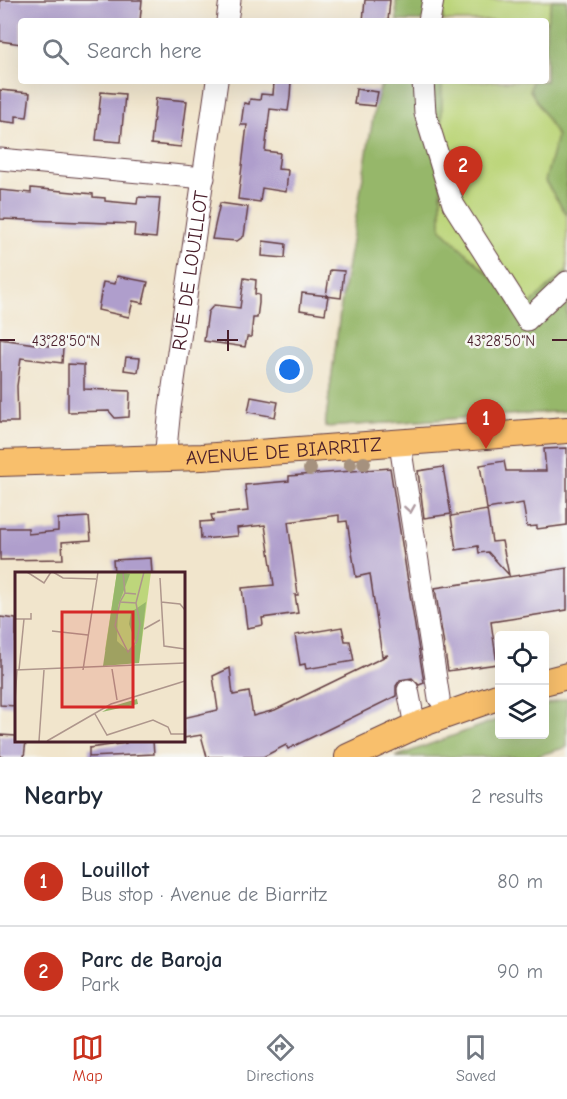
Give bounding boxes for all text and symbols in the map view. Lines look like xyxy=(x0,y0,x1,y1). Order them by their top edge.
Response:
search box xyxy=(18,18,549,84)
icon: search xyxy=(39,35,72,68)
text: Search here xyxy=(87,38,202,64)
pin: 2 xyxy=(444,146,482,196)
street label: RUE DE LOUILLOT xyxy=(167,189,213,352)
text: 43°28'50"N xyxy=(32,332,100,350)
text: 43°28'50"N xyxy=(467,332,535,350)
your location xyxy=(275,355,304,384)
pin: 1 xyxy=(466,400,506,449)
street label: AVENUE DE BIARRITZ xyxy=(185,433,383,469)
one-way arrow xyxy=(403,504,416,514)
inset map xyxy=(15,572,184,742)
map controls xyxy=(495,631,549,739)
button: locate xyxy=(495,631,549,685)
button: layers xyxy=(495,685,549,739)
text: Nearby xyxy=(24,781,103,811)
text: 2 results xyxy=(471,785,543,808)
text: Louillot xyxy=(81,857,149,883)
text: 1 xyxy=(40,870,47,893)
text: 80 m xyxy=(497,870,543,893)
text: Bus stop · Avenue de Biarritz xyxy=(81,883,327,906)
text: Parc de Baroja xyxy=(81,947,222,973)
text: 2 xyxy=(39,960,48,983)
text: 90 m xyxy=(497,960,543,983)
text: Park xyxy=(81,973,119,996)
tab: Map xyxy=(71,1031,104,1085)
tab: Directions xyxy=(246,1031,314,1085)
tab: Saved xyxy=(456,1031,496,1085)

